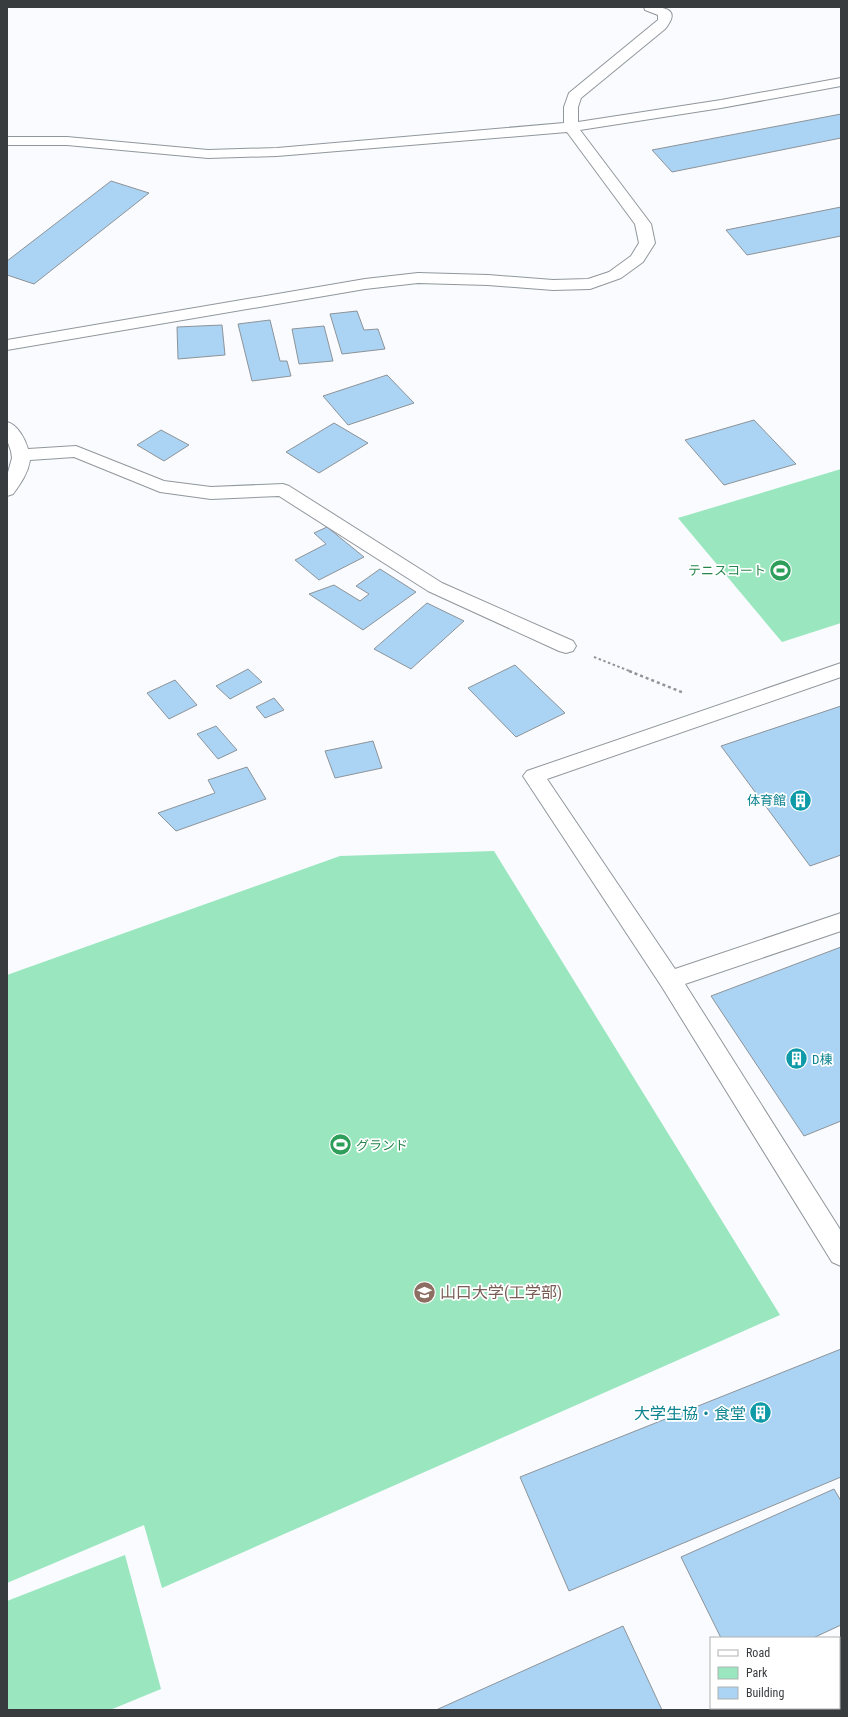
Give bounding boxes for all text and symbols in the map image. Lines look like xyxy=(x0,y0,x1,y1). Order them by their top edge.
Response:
sports icon: テニスコート xyxy=(768,557,794,583)
place label: テニスコート xyxy=(688,563,766,578)
building icon: 体育館 xyxy=(788,787,814,813)
place label: 体育館 xyxy=(747,793,786,808)
building icon: D棟 xyxy=(784,1046,810,1072)
place label: D棟 xyxy=(812,1052,832,1067)
sports icon: グランド xyxy=(328,1132,354,1158)
place label: グランド xyxy=(356,1138,408,1153)
school or university icon: 山口大学(工学部) xyxy=(411,1279,437,1305)
place label: 山口大学(工学部) xyxy=(440,1283,562,1302)
building icon: 大学生協・食堂 xyxy=(748,1400,774,1426)
place label: 大学生協・食堂 xyxy=(634,1404,746,1423)
legend xyxy=(710,1637,840,1709)
text: Road xyxy=(746,1646,770,1660)
text: Park xyxy=(746,1666,768,1680)
text: Building xyxy=(746,1686,784,1700)

